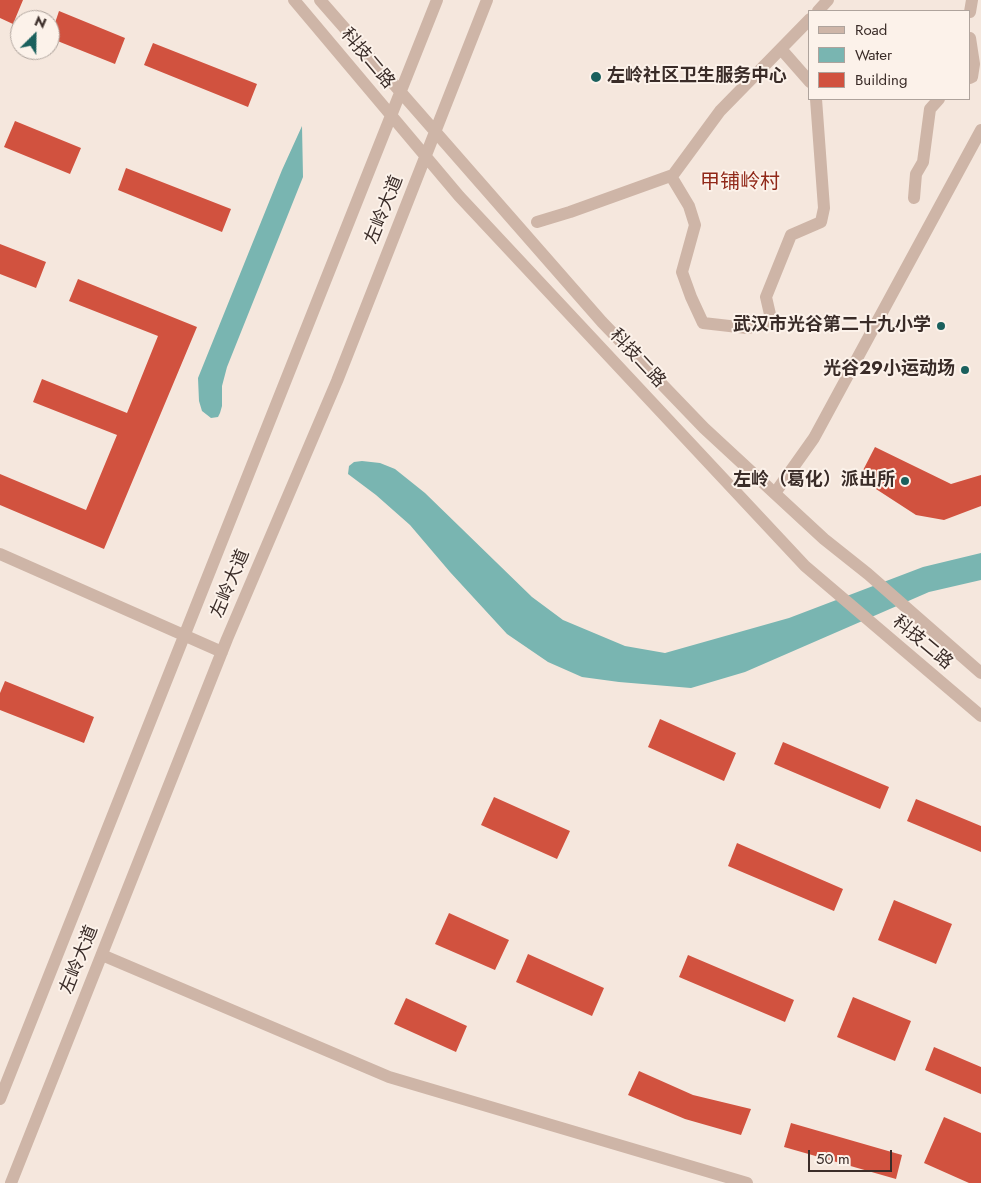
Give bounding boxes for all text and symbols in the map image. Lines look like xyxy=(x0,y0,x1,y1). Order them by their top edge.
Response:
north arrow xyxy=(10,10,60,60)
legend xyxy=(808,10,971,100)
text: N xyxy=(31,11,49,33)
text: Road xyxy=(855,19,887,41)
street label: 科技二路 xyxy=(336,24,398,94)
text: Water xyxy=(855,44,892,66)
place label: 左岭社区卫生服务中心 xyxy=(607,66,787,88)
text: Building xyxy=(855,69,907,91)
marker: 左岭社区卫生服务中心 xyxy=(589,70,603,84)
district label: 甲铺岭村 xyxy=(700,171,780,195)
street label: 左岭大道 xyxy=(362,173,408,247)
place label: 武汉市光谷第二十九小学 xyxy=(733,315,931,337)
marker: 武汉市光谷第二十九小学 xyxy=(935,320,947,332)
street label: 科技二路 xyxy=(605,325,669,393)
place label: 光谷29小运动场 xyxy=(823,359,955,381)
marker: 光谷29小运动场 xyxy=(959,364,971,376)
place label: 左岭（葛化）派出所 xyxy=(733,470,895,492)
marker: 左岭（葛化）派出所 xyxy=(899,475,911,487)
street label: 左岭大道 xyxy=(207,547,255,621)
street label: 科技二路 xyxy=(887,612,957,674)
street label: 左岭大道 xyxy=(57,923,103,997)
scale bar xyxy=(811,1140,895,1172)
text: 50 m xyxy=(816,1148,850,1170)

